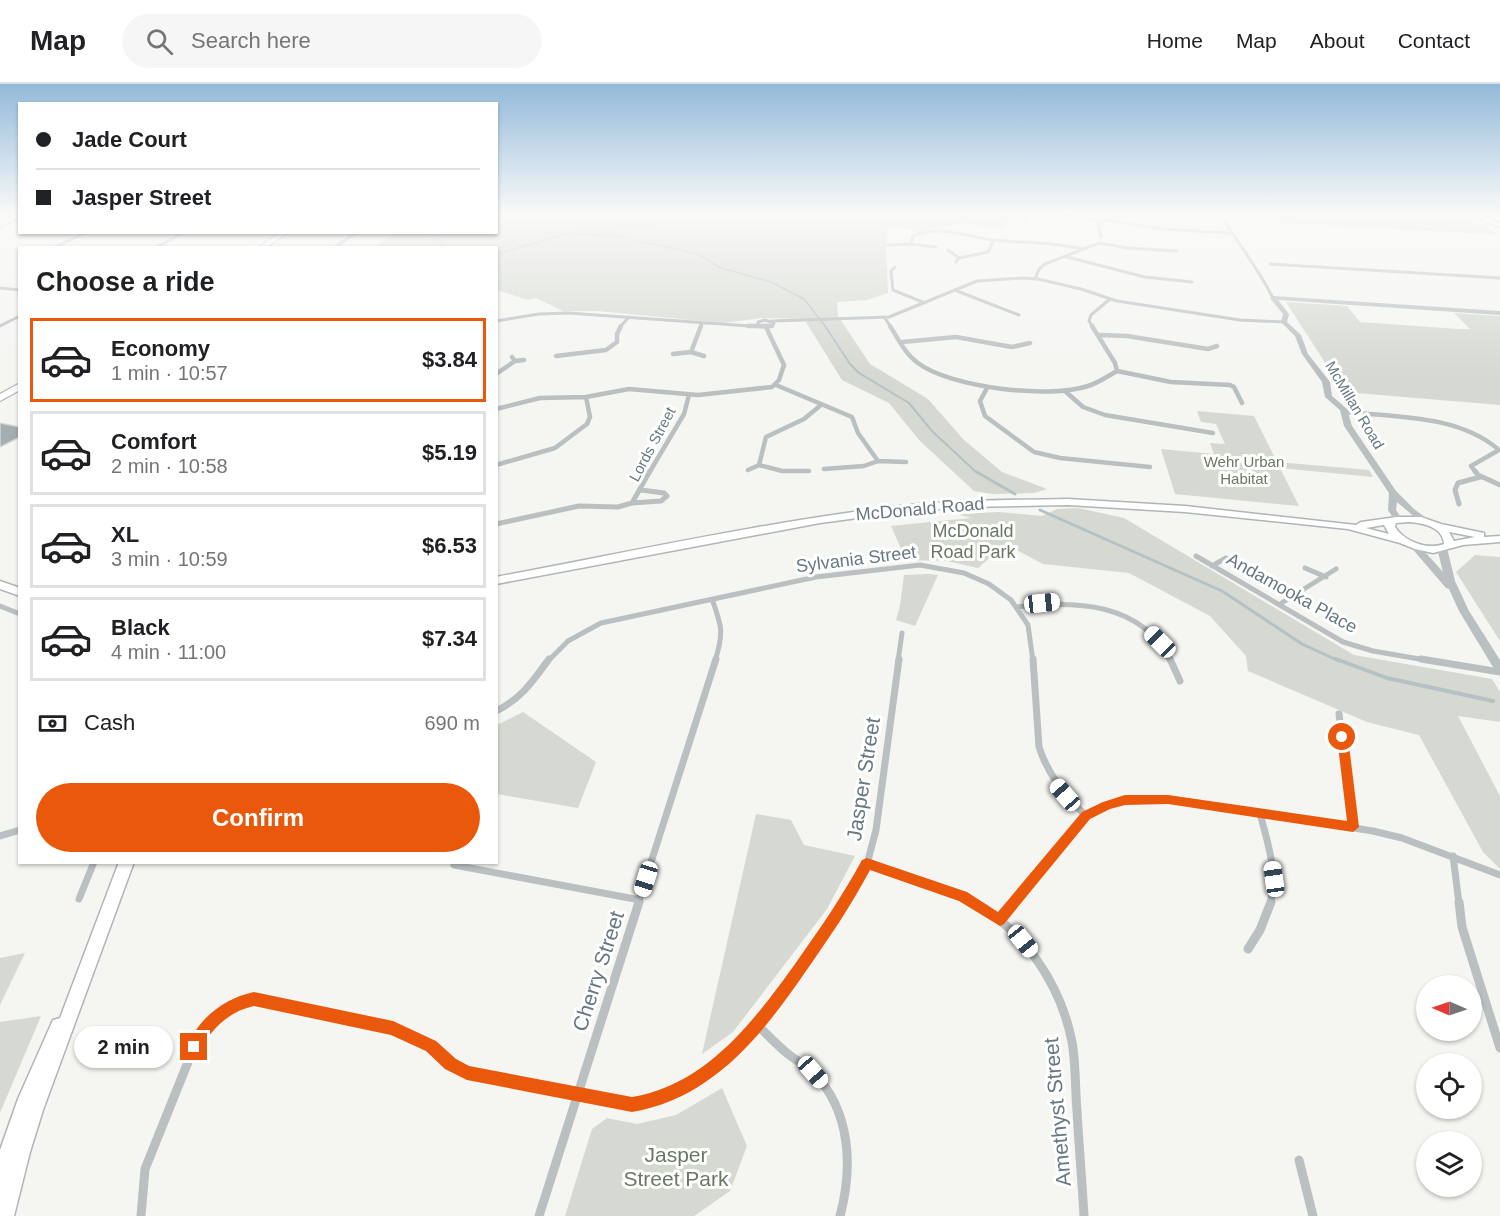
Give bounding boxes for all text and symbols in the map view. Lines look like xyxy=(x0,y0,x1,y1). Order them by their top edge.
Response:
search box xyxy=(122,14,542,68)
text: Map xyxy=(30,25,86,56)
icon: search xyxy=(143,25,176,58)
text: Search here xyxy=(191,28,311,53)
text: Home xyxy=(1147,29,1203,52)
text: Map xyxy=(1236,29,1277,52)
text: About xyxy=(1310,29,1365,52)
text: Contact xyxy=(1398,29,1470,52)
text: Jade Court xyxy=(72,127,187,152)
text: Jasper Street xyxy=(72,185,211,210)
text: Choose a ride xyxy=(36,267,215,297)
icon: car xyxy=(39,333,93,387)
text: Economy xyxy=(111,336,210,361)
text: $3.84 xyxy=(422,347,477,372)
street label: McMillan Road xyxy=(1322,358,1388,452)
text: 1 min · 10:57 xyxy=(111,362,228,384)
street label: Lords Street xyxy=(625,403,679,484)
icon: car xyxy=(39,426,93,480)
text: Comfort xyxy=(111,429,197,454)
text: $5.19 xyxy=(422,440,477,465)
park label: Wehr Urban Habitat xyxy=(1204,453,1284,487)
text: 2 min · 10:58 xyxy=(111,455,228,477)
street label: McDonald Road xyxy=(855,493,985,525)
icon: car xyxy=(39,519,93,573)
park label: McDonald Road Park xyxy=(930,521,1017,562)
text: XL xyxy=(111,522,139,547)
text: $6.53 xyxy=(422,533,477,558)
street label: Sylvania Street xyxy=(795,542,917,576)
text: 3 min · 10:59 xyxy=(111,548,228,570)
street label: Andamooka Place xyxy=(1223,549,1361,637)
car xyxy=(1023,592,1061,614)
icon: car xyxy=(39,612,93,666)
text: Black xyxy=(111,615,170,640)
car xyxy=(1141,623,1179,661)
text: $7.34 xyxy=(422,626,477,651)
text: 4 min · 11:00 xyxy=(111,641,226,663)
icon: cash xyxy=(36,707,69,740)
text: Cash xyxy=(84,710,135,735)
text: 690 m xyxy=(424,712,480,734)
street label: Jasper Street xyxy=(842,715,884,842)
route start xyxy=(1328,723,1355,750)
car xyxy=(1046,776,1084,814)
button: Confirm xyxy=(36,783,480,852)
car xyxy=(632,859,660,899)
car xyxy=(1263,860,1285,898)
street label: Cherry Street xyxy=(568,908,628,1034)
car xyxy=(1005,921,1041,961)
north arrow xyxy=(1416,975,1482,1041)
map controls xyxy=(1416,975,1482,1197)
callout: 2 min xyxy=(74,1026,173,1068)
route end xyxy=(180,1033,207,1060)
text: 2 min xyxy=(97,1036,150,1058)
street label: Amethyst Street xyxy=(1039,1036,1075,1187)
car xyxy=(794,1053,832,1091)
button: locate xyxy=(1416,1053,1482,1119)
button: layers xyxy=(1416,1131,1482,1197)
park label: Jasper Street Park xyxy=(623,1143,729,1190)

